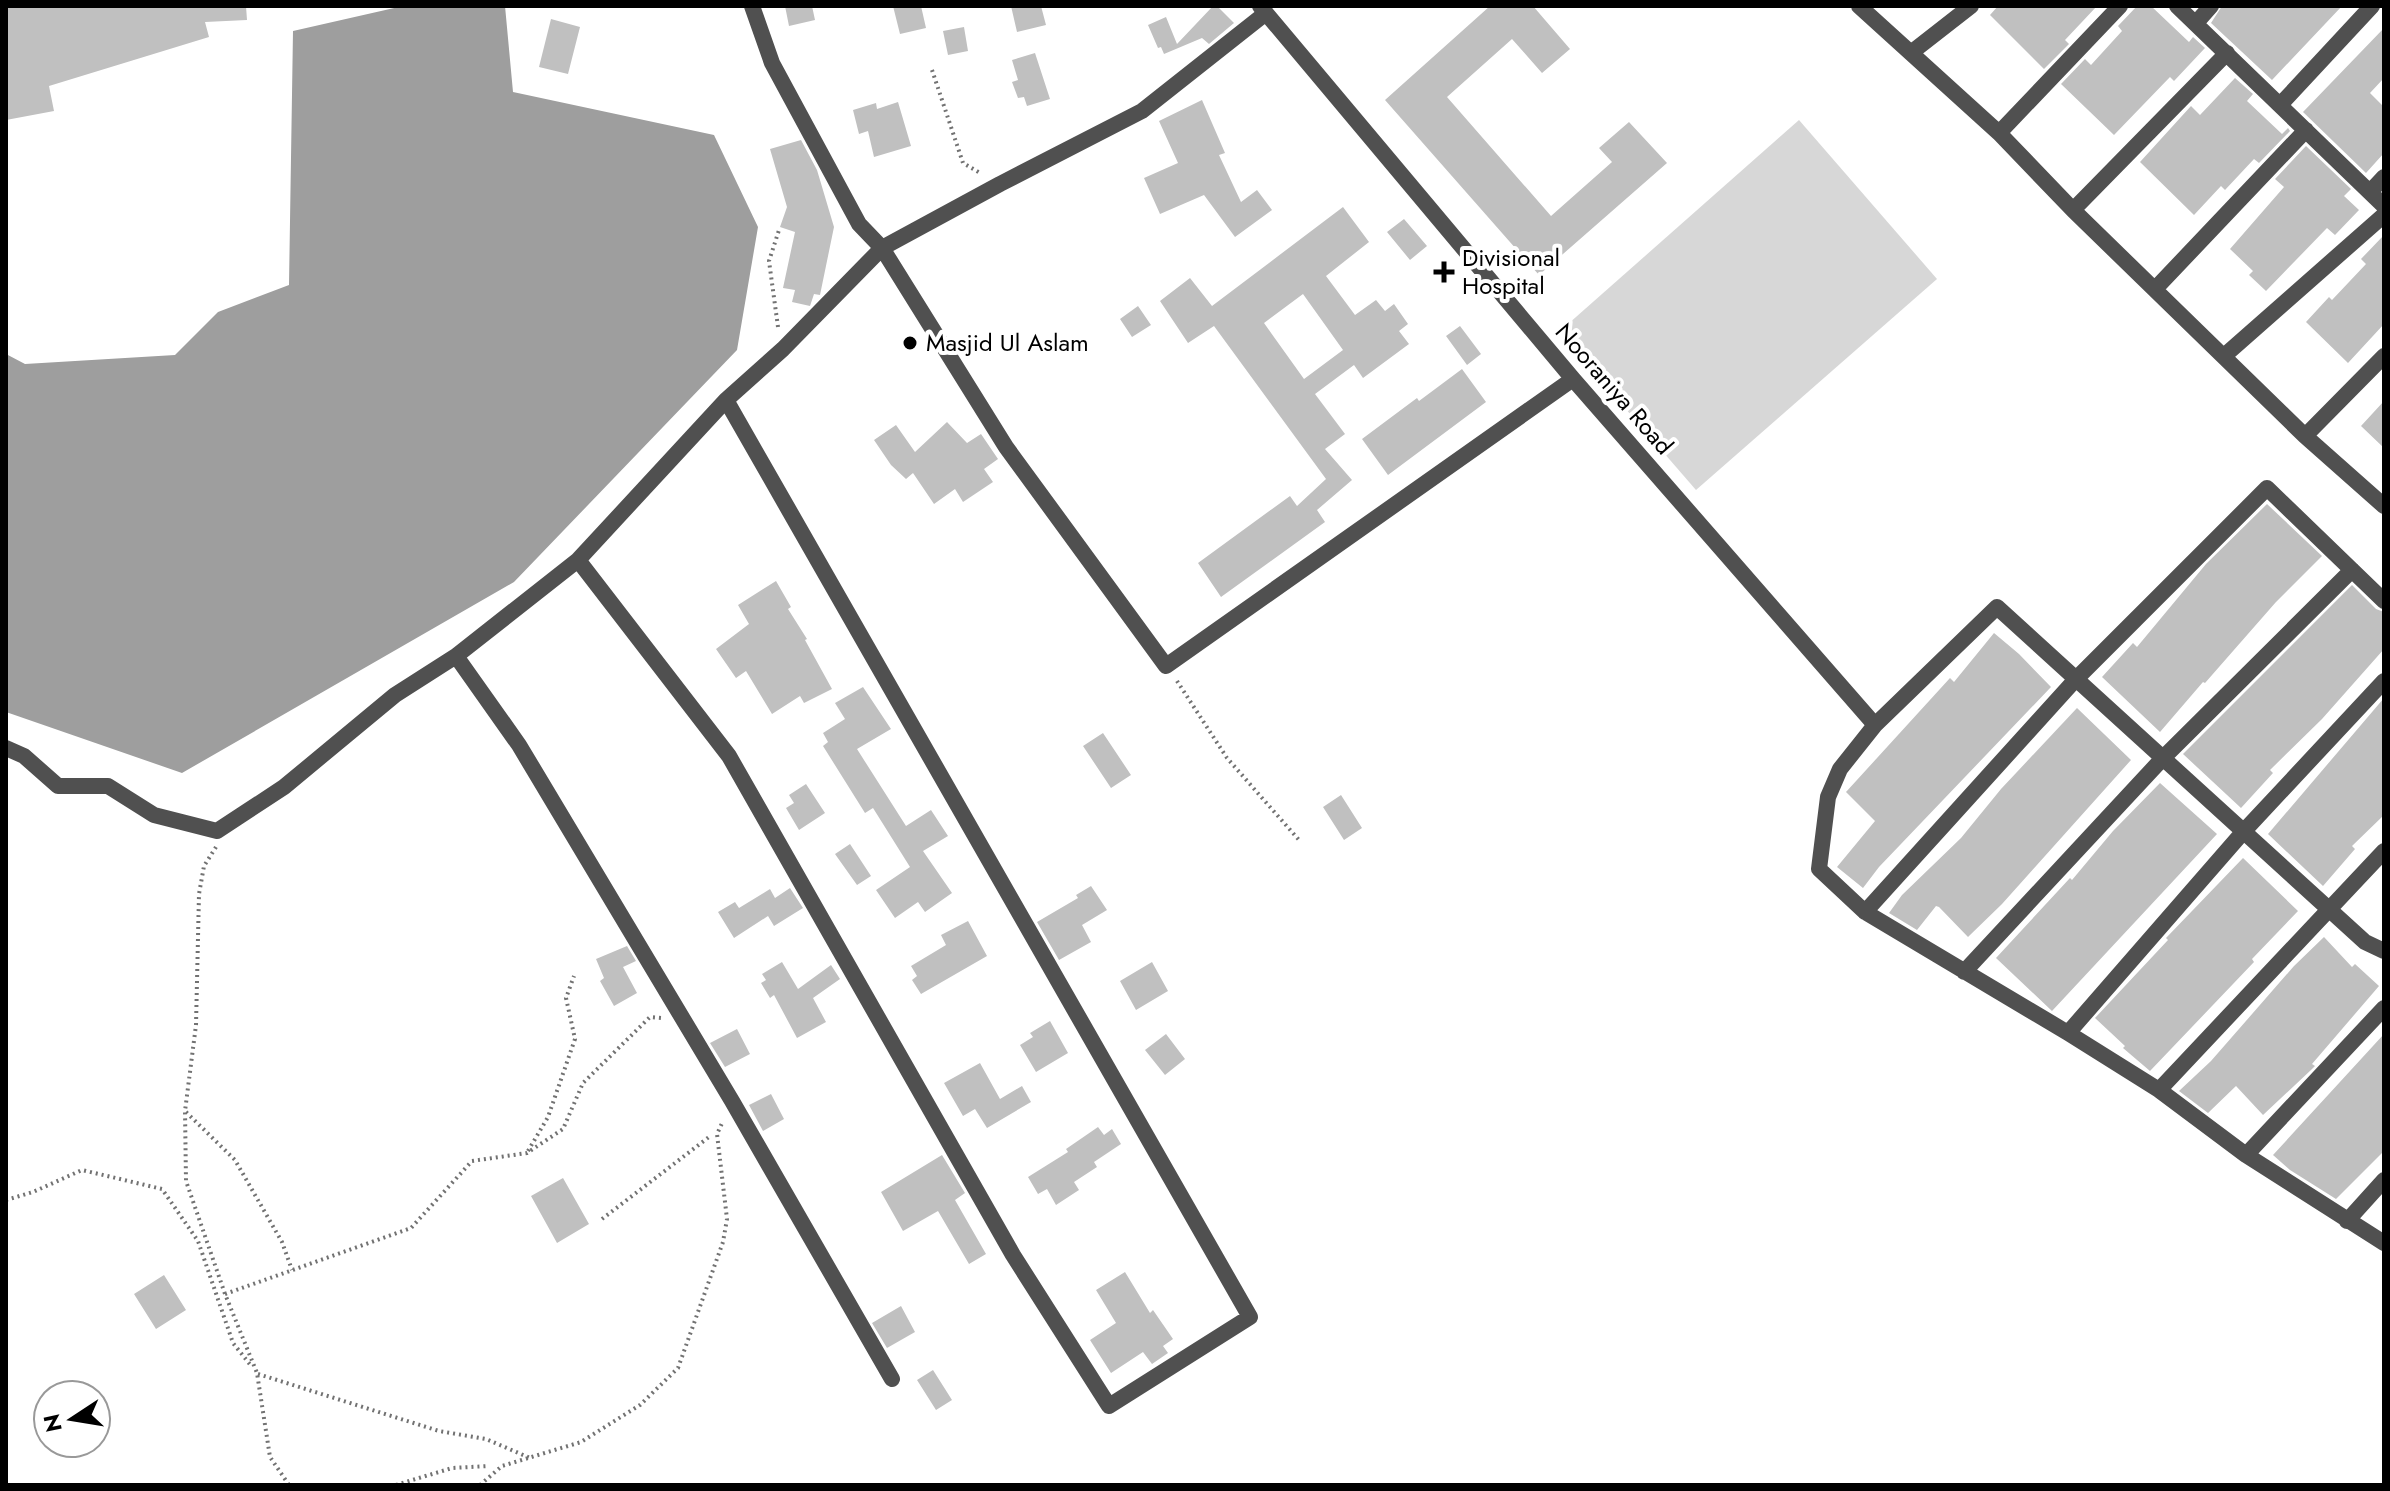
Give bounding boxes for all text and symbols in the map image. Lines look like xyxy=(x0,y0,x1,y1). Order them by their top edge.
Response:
place label: Divisional Hospital xyxy=(1462,240,1560,303)
marker: Divisional Hospital xyxy=(1433,261,1455,283)
street label: Nooraniya Road xyxy=(1547,315,1682,462)
place label: Masjid Ul Aslam xyxy=(926,325,1089,360)
marker: Masjid Ul Aslam xyxy=(901,334,919,352)
north arrow xyxy=(32,1379,112,1459)
text: N xyxy=(35,1411,70,1435)

